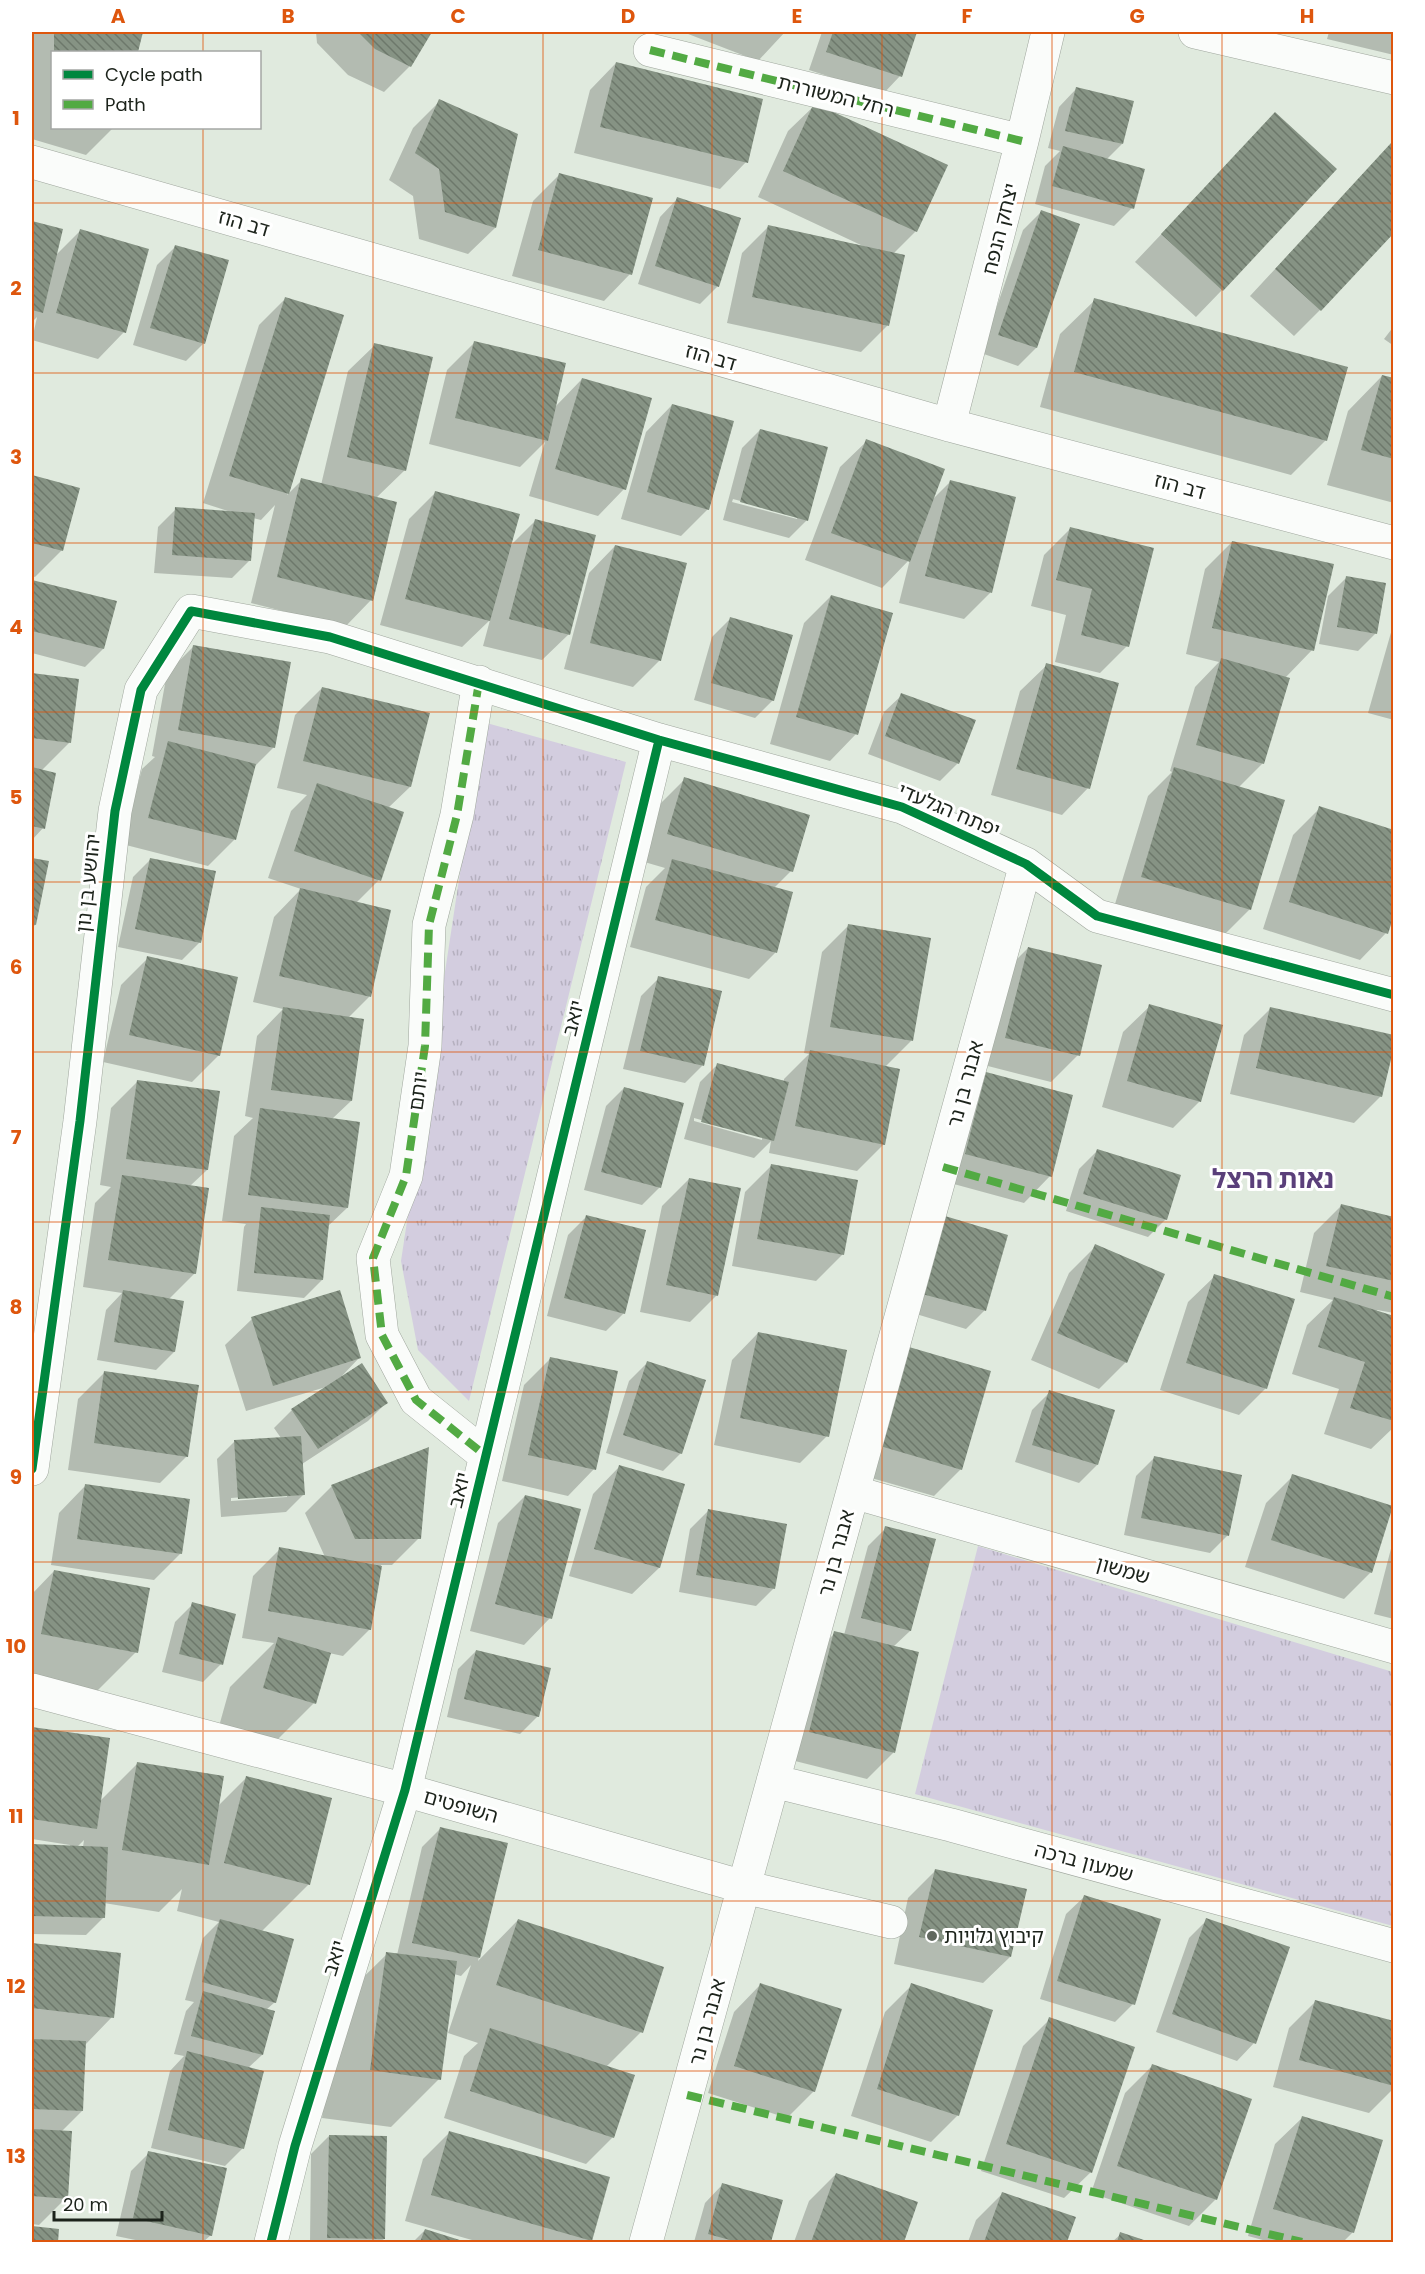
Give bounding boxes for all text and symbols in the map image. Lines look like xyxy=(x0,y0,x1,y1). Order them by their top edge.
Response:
text: A xyxy=(111,2,126,30)
text: B xyxy=(281,2,295,30)
text: C xyxy=(450,2,466,30)
text: D xyxy=(621,2,635,30)
text: E xyxy=(792,2,802,30)
text: F xyxy=(962,2,973,30)
text: G xyxy=(1129,2,1145,30)
text: H xyxy=(1300,2,1314,30)
legend xyxy=(51,51,261,129)
text: Cycle path xyxy=(105,62,203,87)
street label: רחל המשוררת xyxy=(775,68,897,124)
text: Path xyxy=(105,92,146,117)
text: 1 xyxy=(12,104,20,132)
street label: יצחק הנפח xyxy=(975,180,1025,278)
street label: דב הוז xyxy=(215,202,273,244)
text: 2 xyxy=(10,274,22,302)
street label: דב הוז xyxy=(682,336,740,378)
text: 3 xyxy=(10,443,22,471)
street label: דב הוז xyxy=(1151,466,1209,506)
text: 4 xyxy=(9,613,23,641)
street label: יפתח הגלעדי xyxy=(894,776,1004,844)
text: 5 xyxy=(10,783,23,811)
street label: יהושע בן נון xyxy=(69,832,107,934)
text: 6 xyxy=(10,953,22,981)
street label: יואב xyxy=(555,997,591,1039)
street label: אבנר בן נר xyxy=(940,1037,990,1131)
street label: יותם xyxy=(401,1070,435,1112)
text: 7 xyxy=(11,1123,22,1151)
district label: נאות הרצל xyxy=(1212,1161,1334,1197)
text: 8 xyxy=(10,1293,22,1321)
text: 9 xyxy=(10,1463,22,1491)
street label: יואב xyxy=(441,1469,477,1511)
street label: אבנר בן נר xyxy=(811,1506,861,1600)
street label: שמשון xyxy=(1093,1549,1153,1591)
text: 10 xyxy=(6,1632,26,1660)
street label: השופטים xyxy=(420,1782,502,1830)
text: 11 xyxy=(8,1802,24,1830)
street label: שמעון ברכה xyxy=(1031,1835,1137,1889)
place label: קיבוץ גלויות xyxy=(944,1922,1044,1950)
marker: קיבוץ גלויות xyxy=(925,1929,939,1943)
street label: יואב xyxy=(315,1937,353,1979)
text: 12 xyxy=(7,1972,25,2000)
street label: אבנר בן נר xyxy=(682,1975,732,2069)
text: 13 xyxy=(6,2142,26,2170)
scale bar xyxy=(54,2184,162,2222)
text: 20 m xyxy=(63,2192,108,2217)

